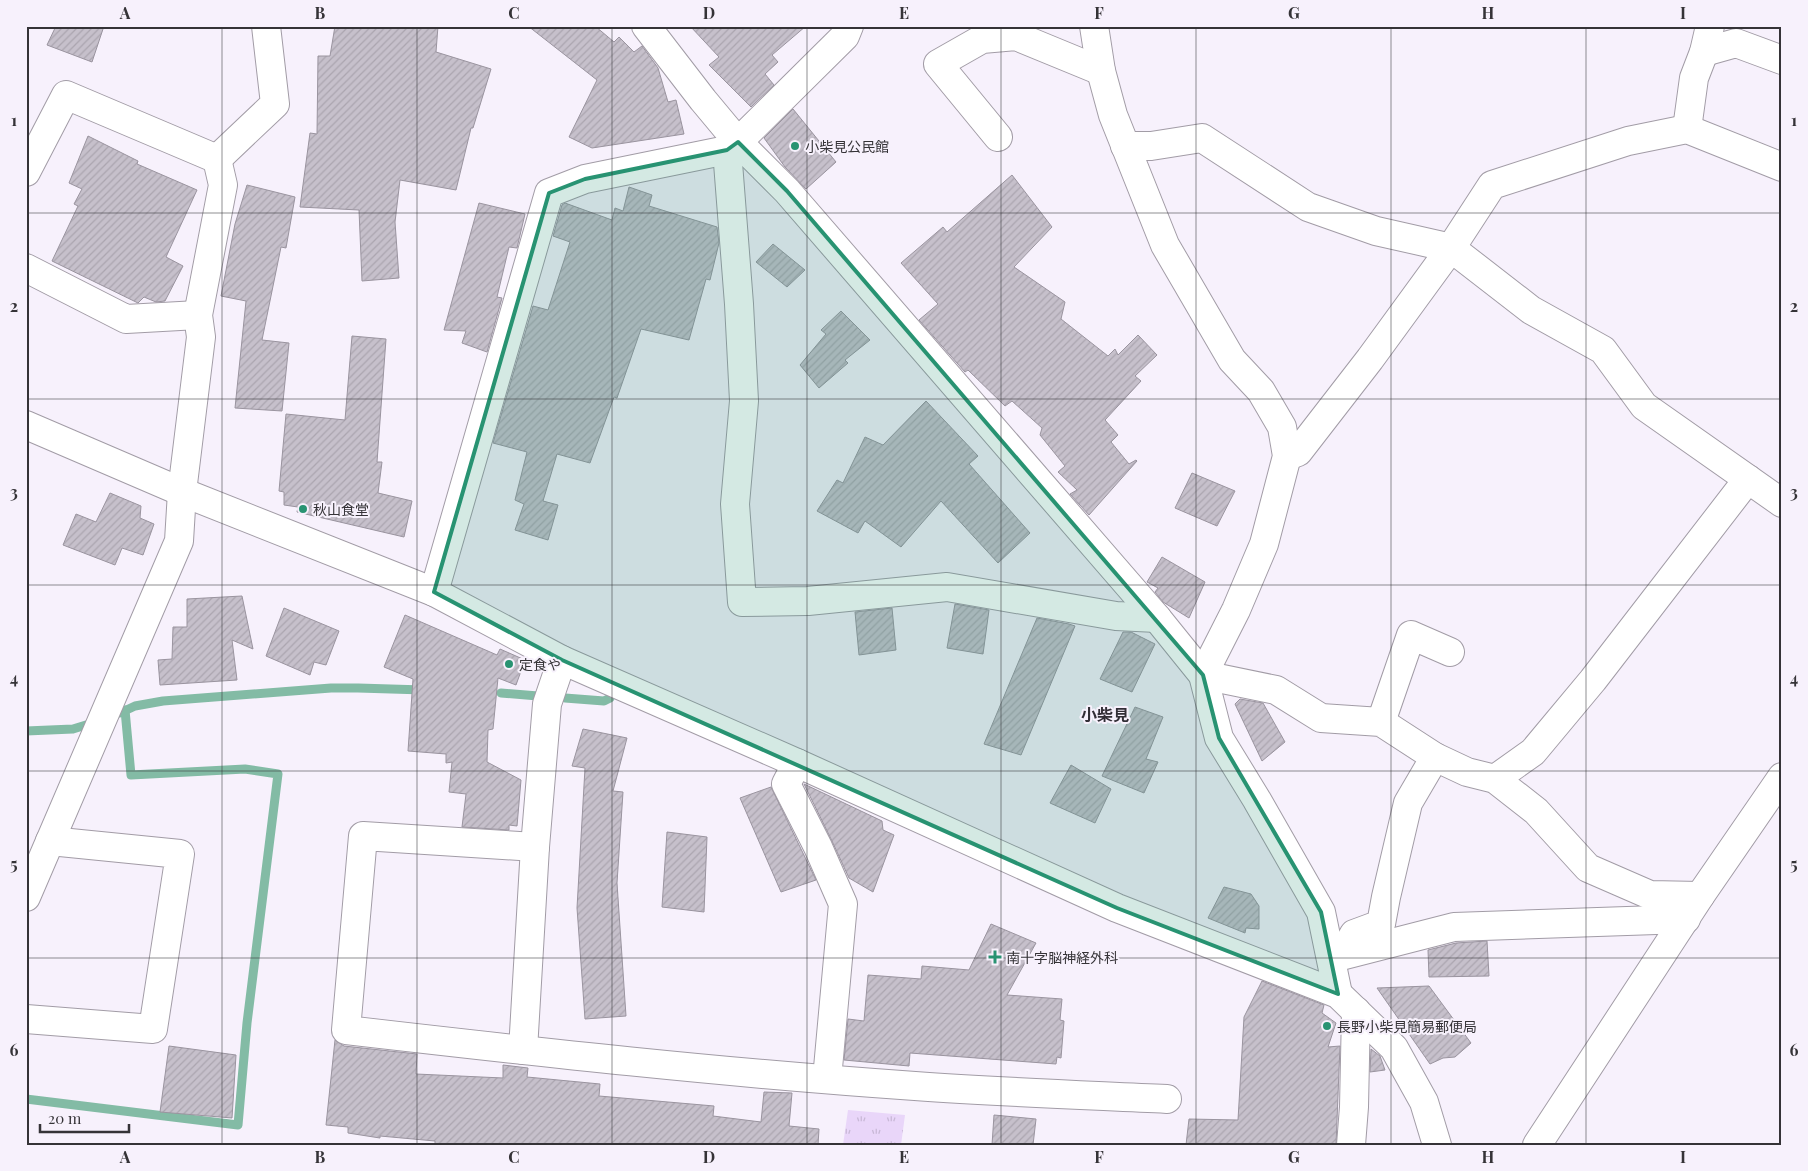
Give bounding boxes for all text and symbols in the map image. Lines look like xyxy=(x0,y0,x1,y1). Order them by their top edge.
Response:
text: A xyxy=(119,2,131,23)
text: B xyxy=(315,2,326,23)
text: C xyxy=(508,2,520,23)
text: D xyxy=(703,2,715,23)
text: E xyxy=(899,2,909,23)
text: F xyxy=(1094,2,1104,23)
text: G xyxy=(1288,2,1300,23)
text: H xyxy=(1482,2,1495,23)
text: I xyxy=(1680,2,1686,23)
text: 1 xyxy=(11,109,17,130)
text: 1 xyxy=(1791,109,1797,130)
place label: 小柴見公民館 xyxy=(805,137,889,156)
marker: 小柴見公民館 xyxy=(789,140,801,152)
text: 2 xyxy=(10,295,18,316)
text: 2 xyxy=(1790,295,1798,316)
text: 3 xyxy=(10,481,18,502)
text: 3 xyxy=(1790,481,1798,502)
place label: 秋山食堂 xyxy=(313,500,369,519)
marker: 秋山食堂 xyxy=(297,503,309,515)
place label: 定食や xyxy=(519,655,561,674)
marker: 定食や xyxy=(503,658,515,670)
text: 4 xyxy=(10,667,18,688)
text: 4 xyxy=(1790,667,1798,688)
district label: 小柴見 xyxy=(1081,704,1129,725)
text: 5 xyxy=(10,853,18,874)
text: 5 xyxy=(1790,853,1798,874)
place label: 南十字脳神経外科 xyxy=(1006,948,1118,967)
marker: 南十字脳神経外科 xyxy=(988,950,1002,964)
place label: 長野小柴見簡易郵便局 xyxy=(1337,1017,1477,1036)
marker: 長野小柴見簡易郵便局 xyxy=(1321,1020,1333,1032)
text: 6 xyxy=(10,1039,19,1060)
text: 6 xyxy=(1790,1039,1799,1060)
scale bar xyxy=(40,1101,129,1133)
text: 20 m xyxy=(48,1108,82,1128)
text: A xyxy=(119,1146,131,1167)
text: B xyxy=(315,1146,326,1167)
text: C xyxy=(508,1146,520,1167)
text: D xyxy=(703,1146,715,1167)
text: E xyxy=(899,1146,909,1167)
text: F xyxy=(1094,1146,1104,1167)
text: G xyxy=(1288,1146,1300,1167)
text: H xyxy=(1482,1146,1495,1167)
text: I xyxy=(1680,1146,1686,1167)

